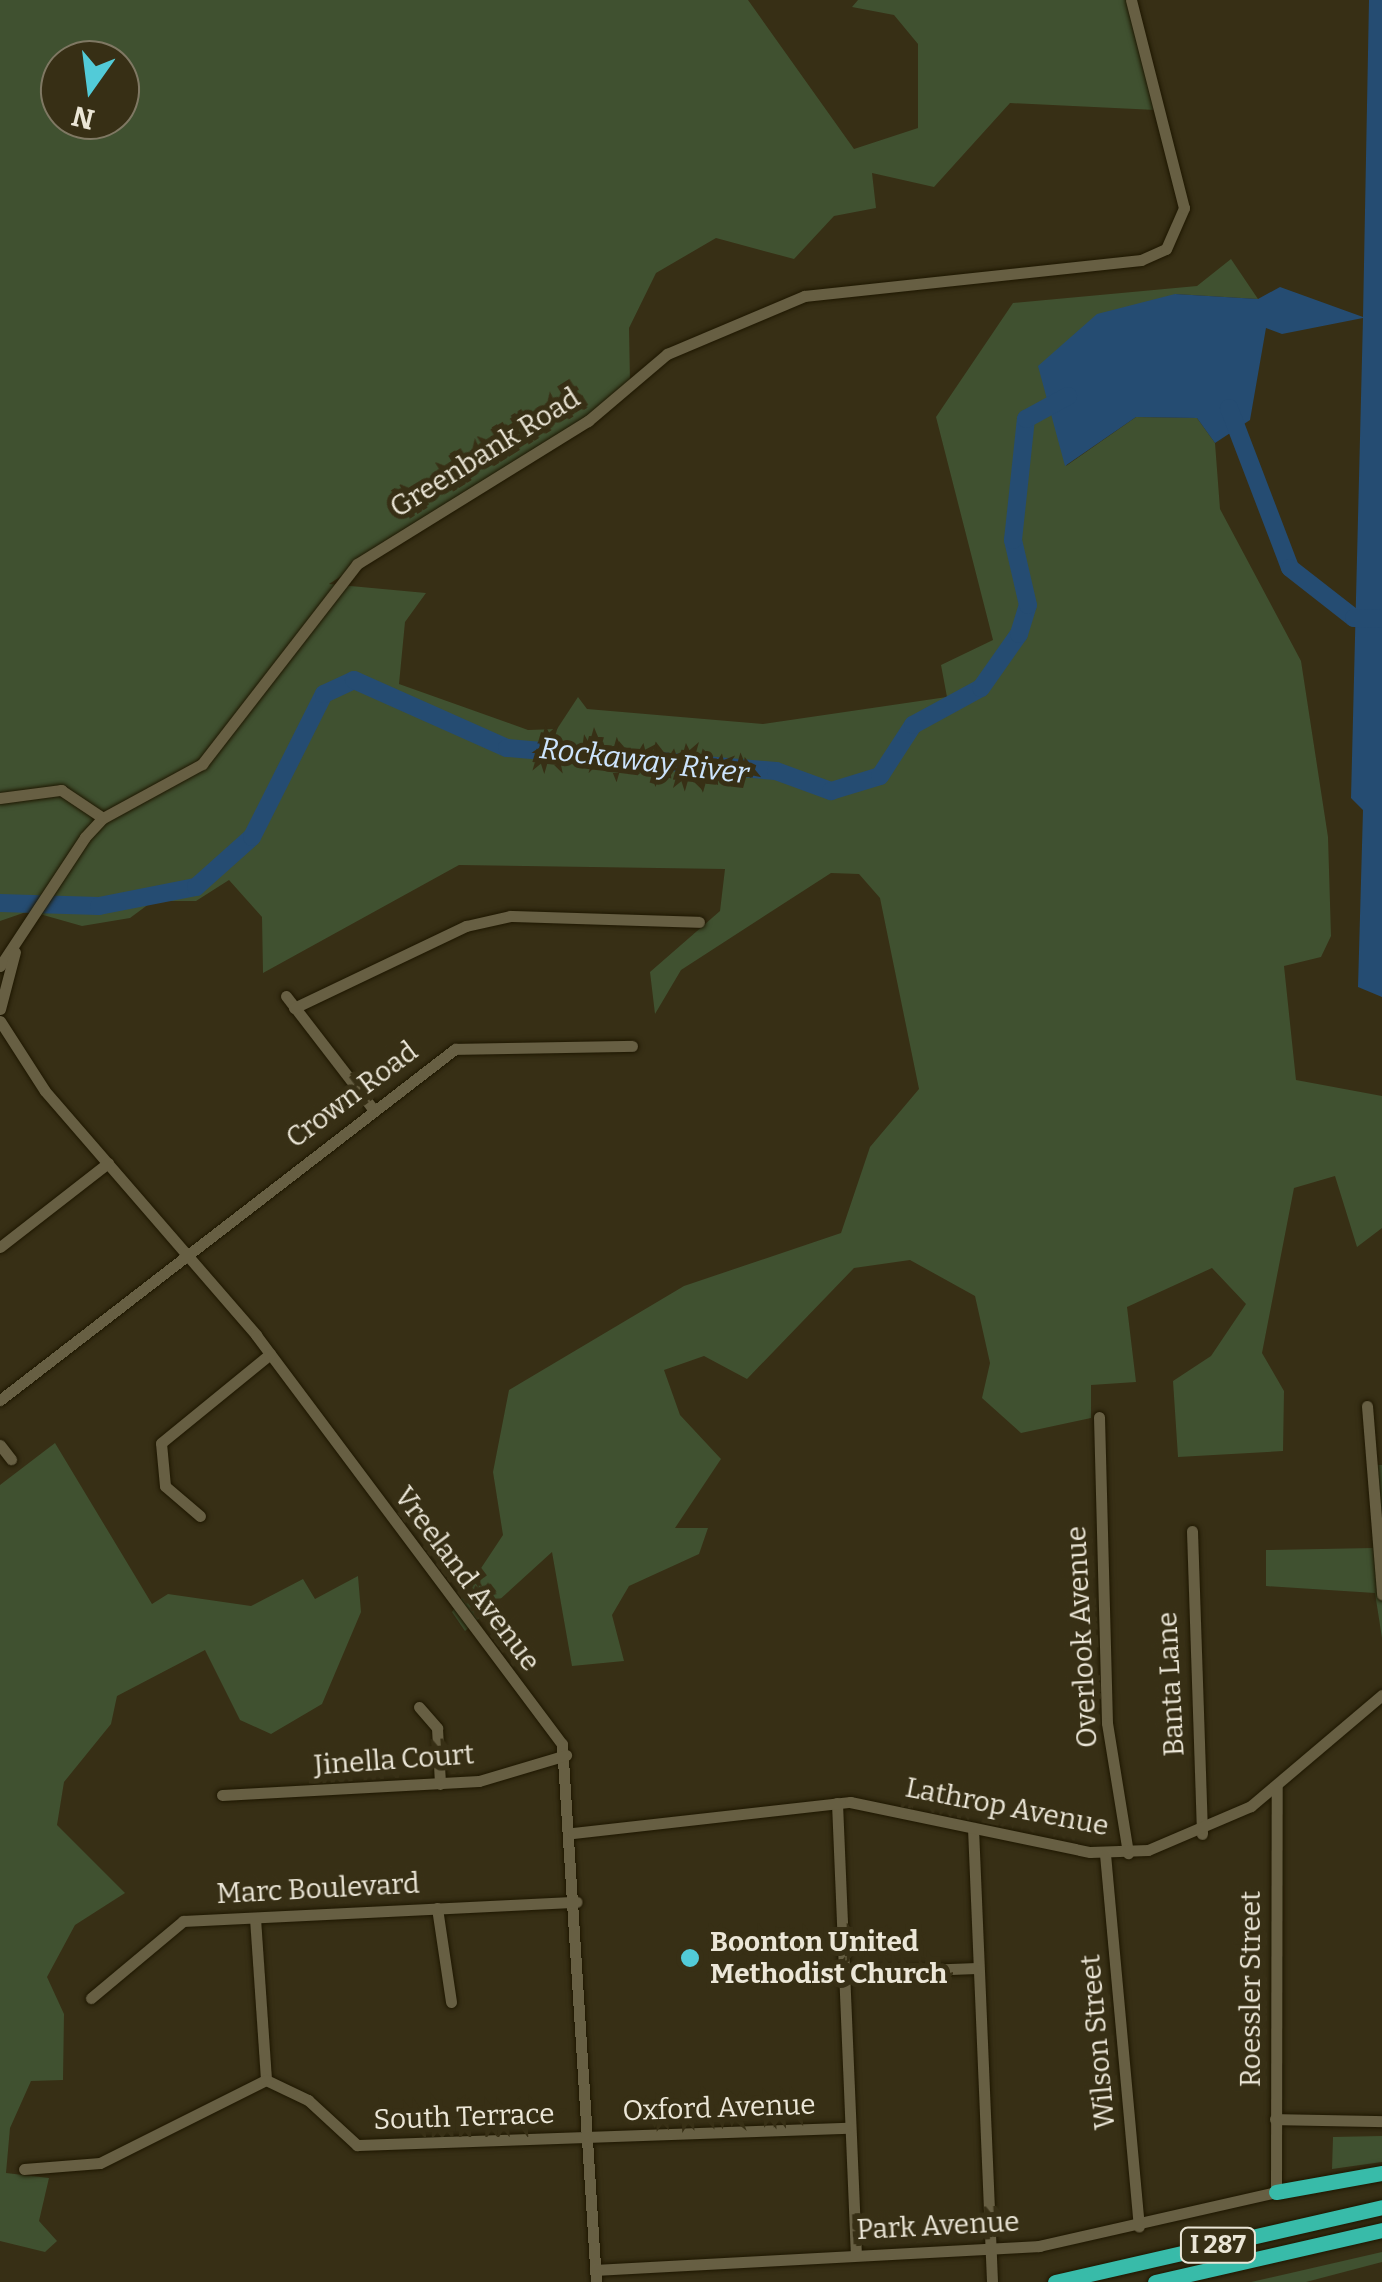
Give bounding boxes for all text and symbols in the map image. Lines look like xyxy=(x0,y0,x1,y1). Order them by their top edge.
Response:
north arrow xyxy=(40,40,140,140)
text: N xyxy=(69,99,98,136)
street label: Greenbank Road xyxy=(384,381,586,525)
water label: Rockaway River xyxy=(537,730,751,792)
street label: Crown Road xyxy=(280,1035,424,1155)
street label: Vreeland Avenue xyxy=(387,1480,547,1678)
street label: Overlook Avenue xyxy=(1059,1525,1105,1749)
street label: Banta Lane xyxy=(1150,1611,1192,1757)
street label: Jinella Court xyxy=(313,1738,475,1782)
street label: Lathrop Avenue xyxy=(903,1771,1111,1843)
street label: Marc Boulevard xyxy=(216,1867,420,1911)
street label: Roessler Street xyxy=(1234,1891,1268,2087)
place label: Boonton United Methodist Church xyxy=(710,1925,947,1991)
marker: Boonton United Methodist Church xyxy=(679,1947,701,1969)
street label: Wilson Street xyxy=(1074,1953,1122,2131)
street label: Oxford Avenue xyxy=(622,2088,816,2128)
street label: South Terrace xyxy=(373,2097,555,2137)
street label: Park Avenue xyxy=(856,2205,1020,2247)
road number: I 287 xyxy=(1178,2225,1258,2265)

